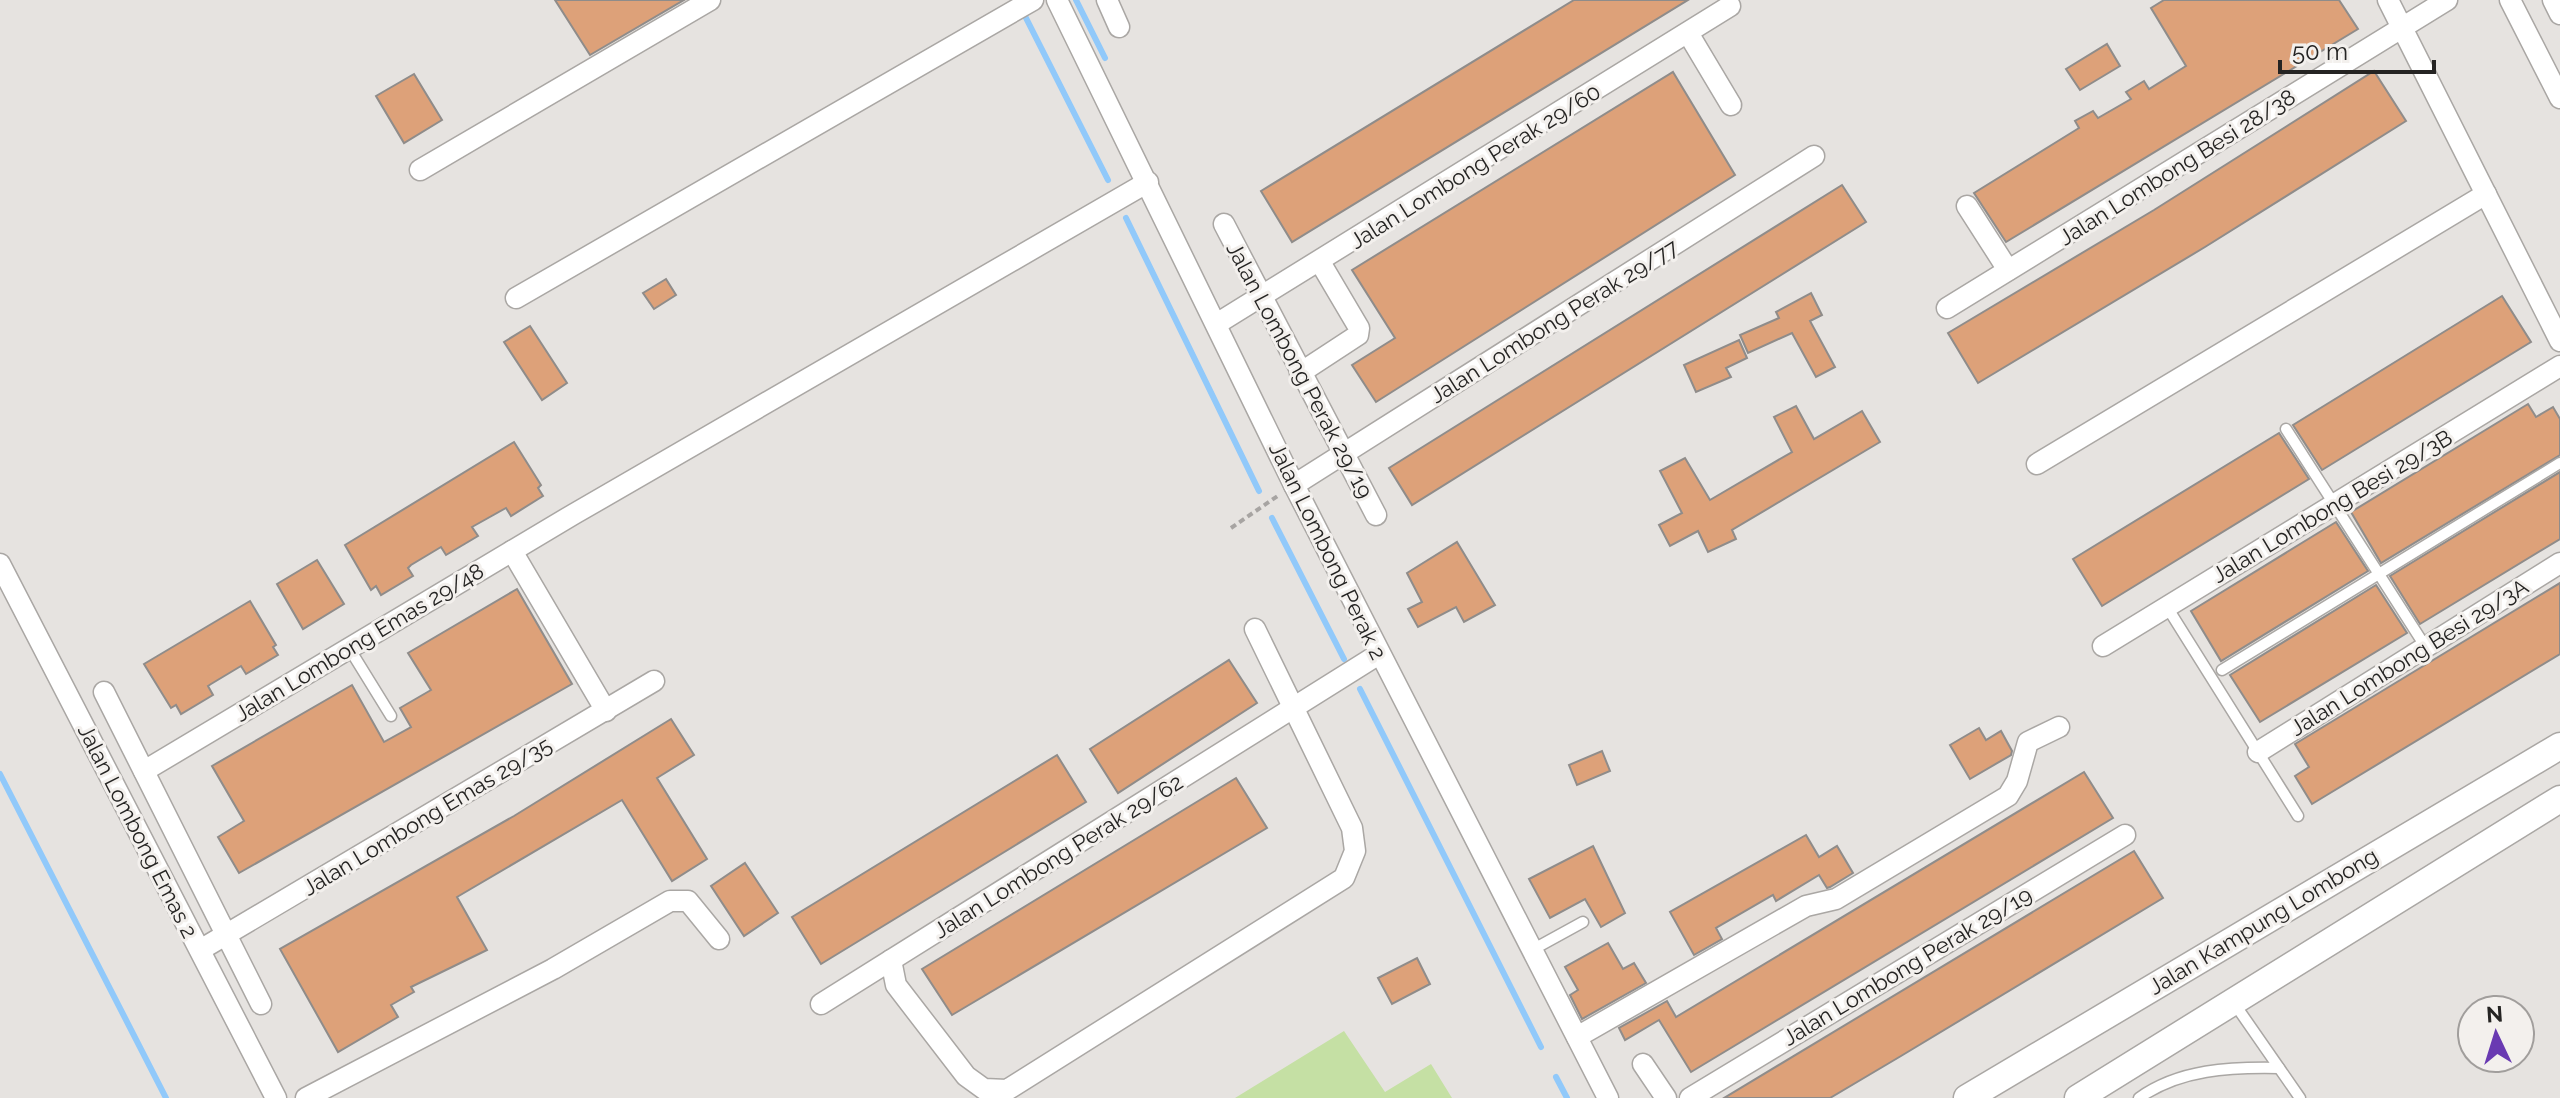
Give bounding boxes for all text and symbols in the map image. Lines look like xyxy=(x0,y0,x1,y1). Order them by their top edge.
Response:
scale bar xyxy=(2280,24,2434,74)
text: 50 m xyxy=(2292,37,2348,66)
street label: Jalan Lombong Perak 29/60 xyxy=(1345,78,1605,254)
street label: Jalan Lombong Besi 28/38 xyxy=(2054,83,2300,251)
street label: Jalan Lombong Perak 29/77 xyxy=(1425,234,1683,408)
street label: Jalan Lombong Perak 29/19 xyxy=(1221,238,1379,502)
street label: Jalan Lombong Besi 29/3B xyxy=(2207,424,2457,588)
street label: Jalan Lombong Perak 2 xyxy=(1264,438,1392,664)
street label: Jalan Lombong Emas 29/48 xyxy=(230,557,488,727)
street label: Jalan Lombong Besi 29/3A xyxy=(2285,573,2533,741)
street label: Jalan Lombong Emas 2 xyxy=(73,720,203,942)
street label: Jalan Lombong Emas 29/35 xyxy=(298,731,556,901)
street label: Jalan Lombong Perak 29/62 xyxy=(929,768,1187,944)
street label: Jalan Kampung Lombong xyxy=(2144,842,2382,1000)
street label: Jalan Lombong Perak 29/19 xyxy=(1778,881,2036,1051)
north arrow xyxy=(2456,994,2536,1074)
text: N xyxy=(2485,1000,2504,1028)

